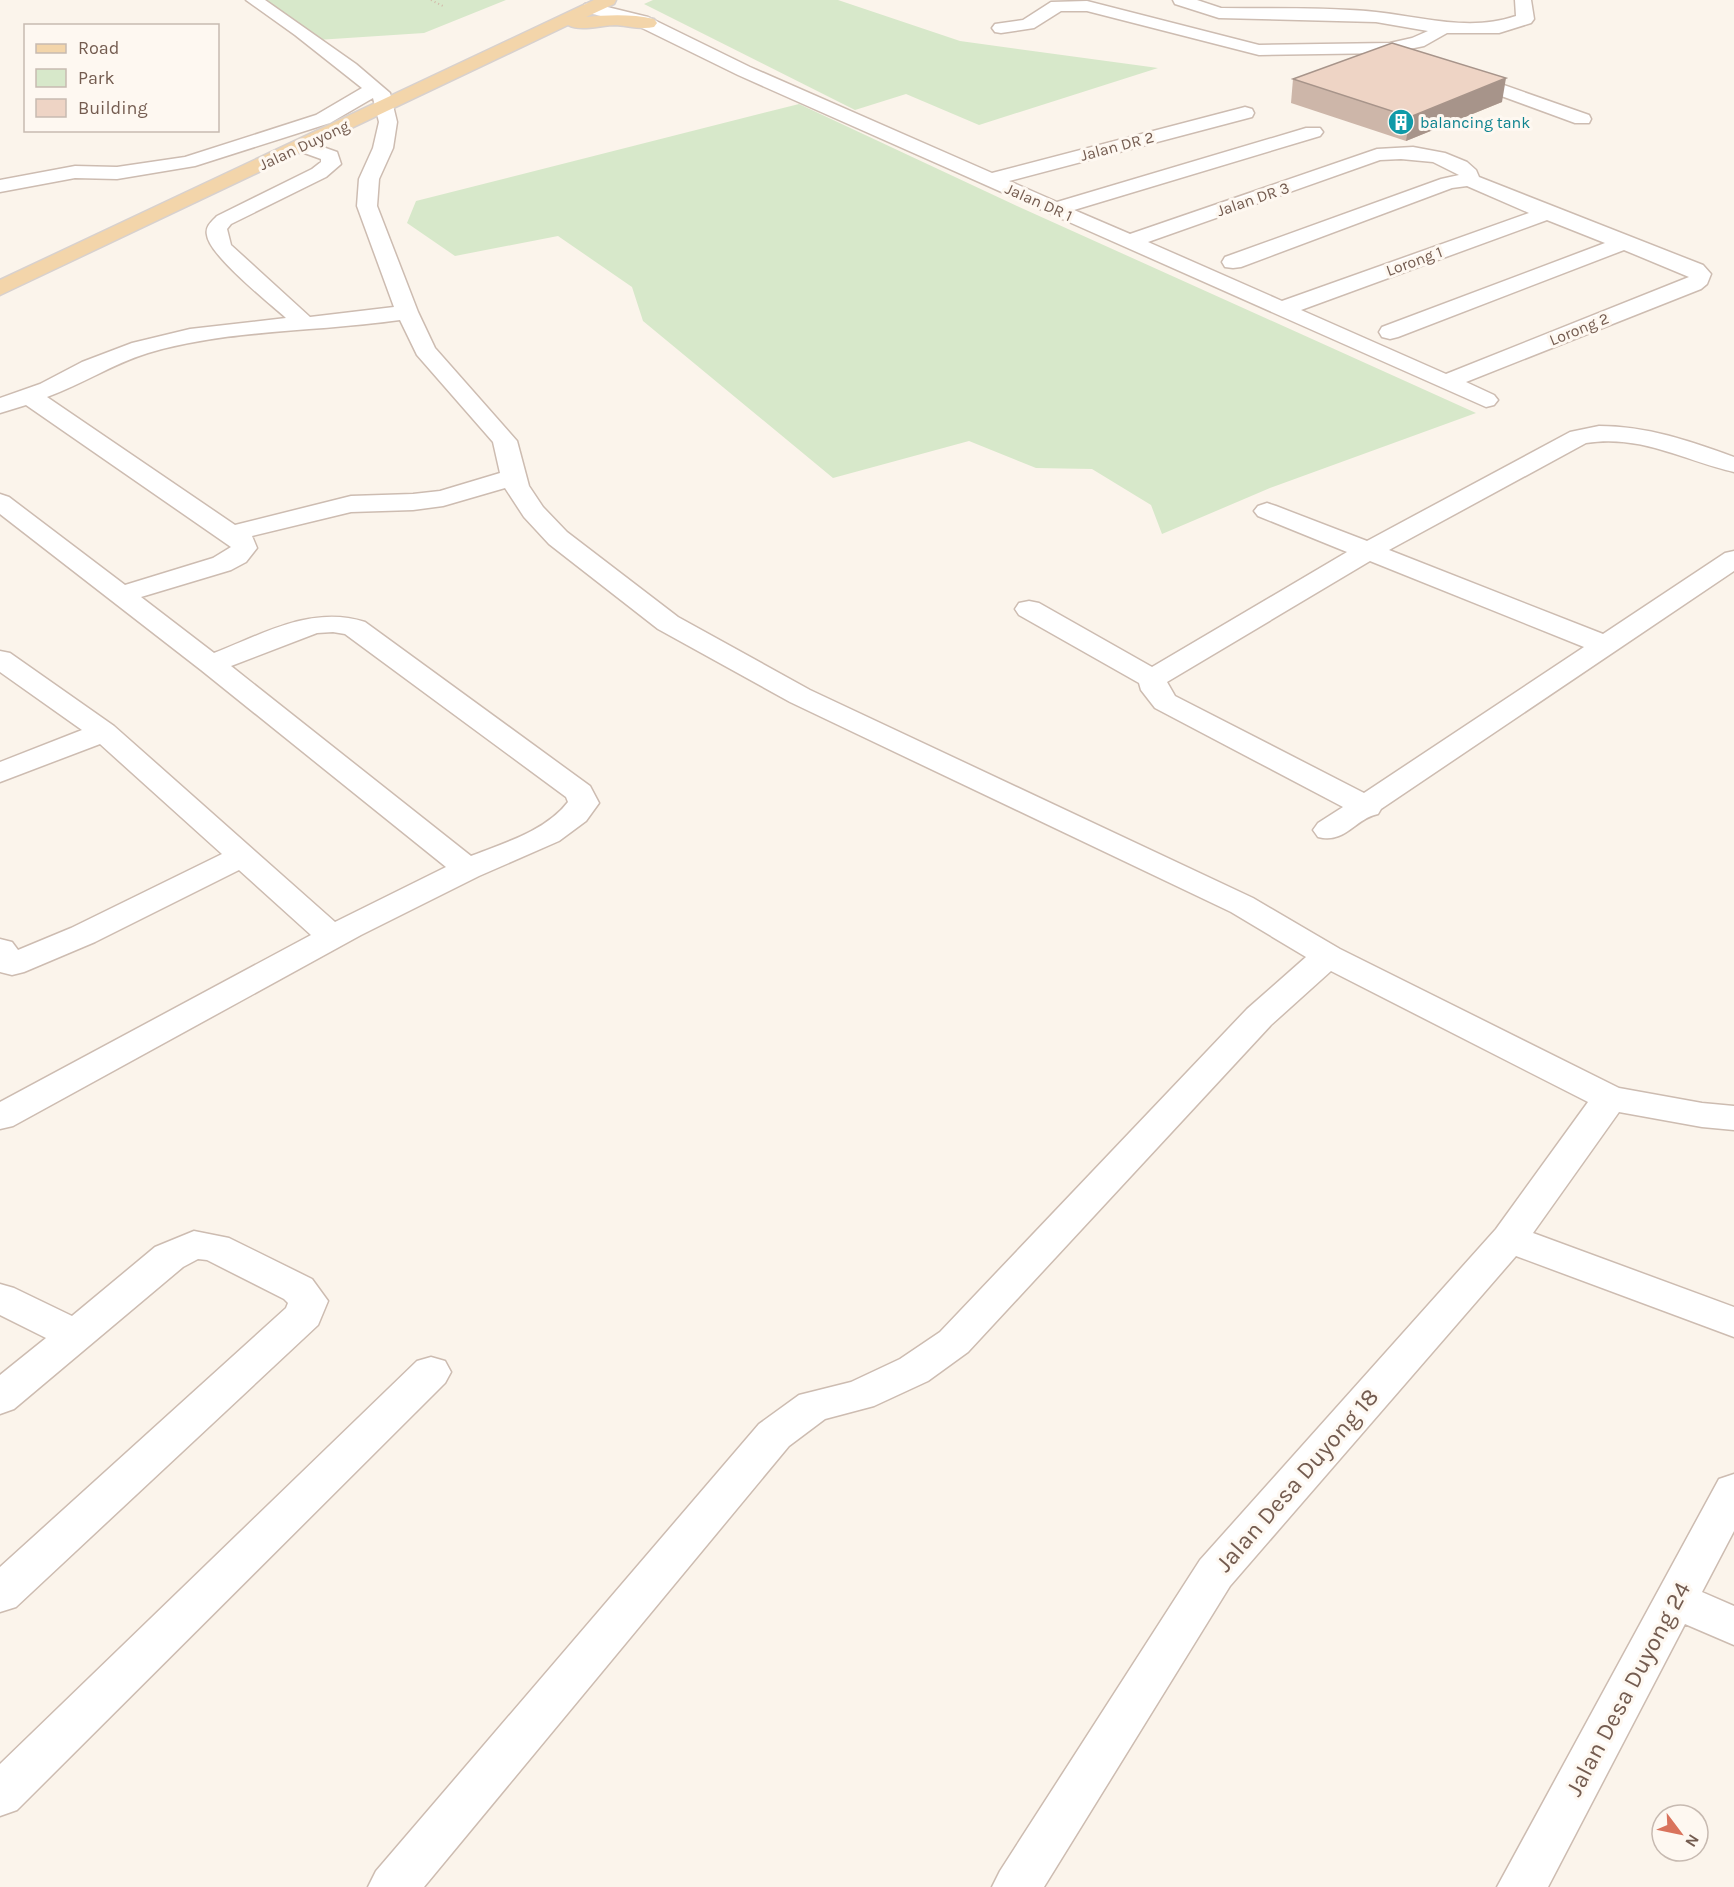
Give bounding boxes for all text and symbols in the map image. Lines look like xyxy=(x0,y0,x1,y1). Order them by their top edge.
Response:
legend xyxy=(24,24,219,132)
text: Road xyxy=(78,37,119,59)
text: Park xyxy=(78,67,115,89)
text: Building xyxy=(78,97,148,119)
building icon: balancing tank xyxy=(1386,107,1416,137)
place label: balancing tank xyxy=(1420,113,1530,132)
street label: Jalan Duyong xyxy=(256,116,352,174)
street label: Jalan DR 2 xyxy=(1078,127,1156,165)
street label: Jalan DR 3 xyxy=(1214,178,1292,220)
street label: Jalan DR 1 xyxy=(1002,179,1076,225)
street label: Lorong 1 xyxy=(1383,242,1445,280)
street label: Lorong 2 xyxy=(1546,308,1612,350)
street label: Jalan Desa Duyong 18 xyxy=(1210,1383,1384,1577)
street label: Jalan Desa Duyong 24 xyxy=(1560,1577,1696,1801)
north arrow xyxy=(1650,1803,1710,1863)
text: N xyxy=(1681,1831,1703,1851)

